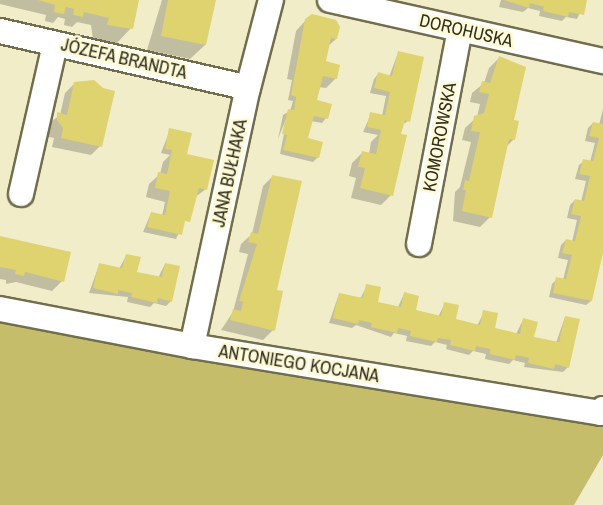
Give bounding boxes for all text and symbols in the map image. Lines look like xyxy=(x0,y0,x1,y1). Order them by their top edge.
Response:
street label: DOROHUSKA xyxy=(417,10,515,52)
street label: JÓZEFA BRANDTA xyxy=(59,34,189,84)
street label: KOMOROWSKA xyxy=(419,81,461,193)
street label: JANA BUŁHAKA xyxy=(208,117,252,229)
street label: ANTONIEGO KOCJANA xyxy=(217,341,381,387)

